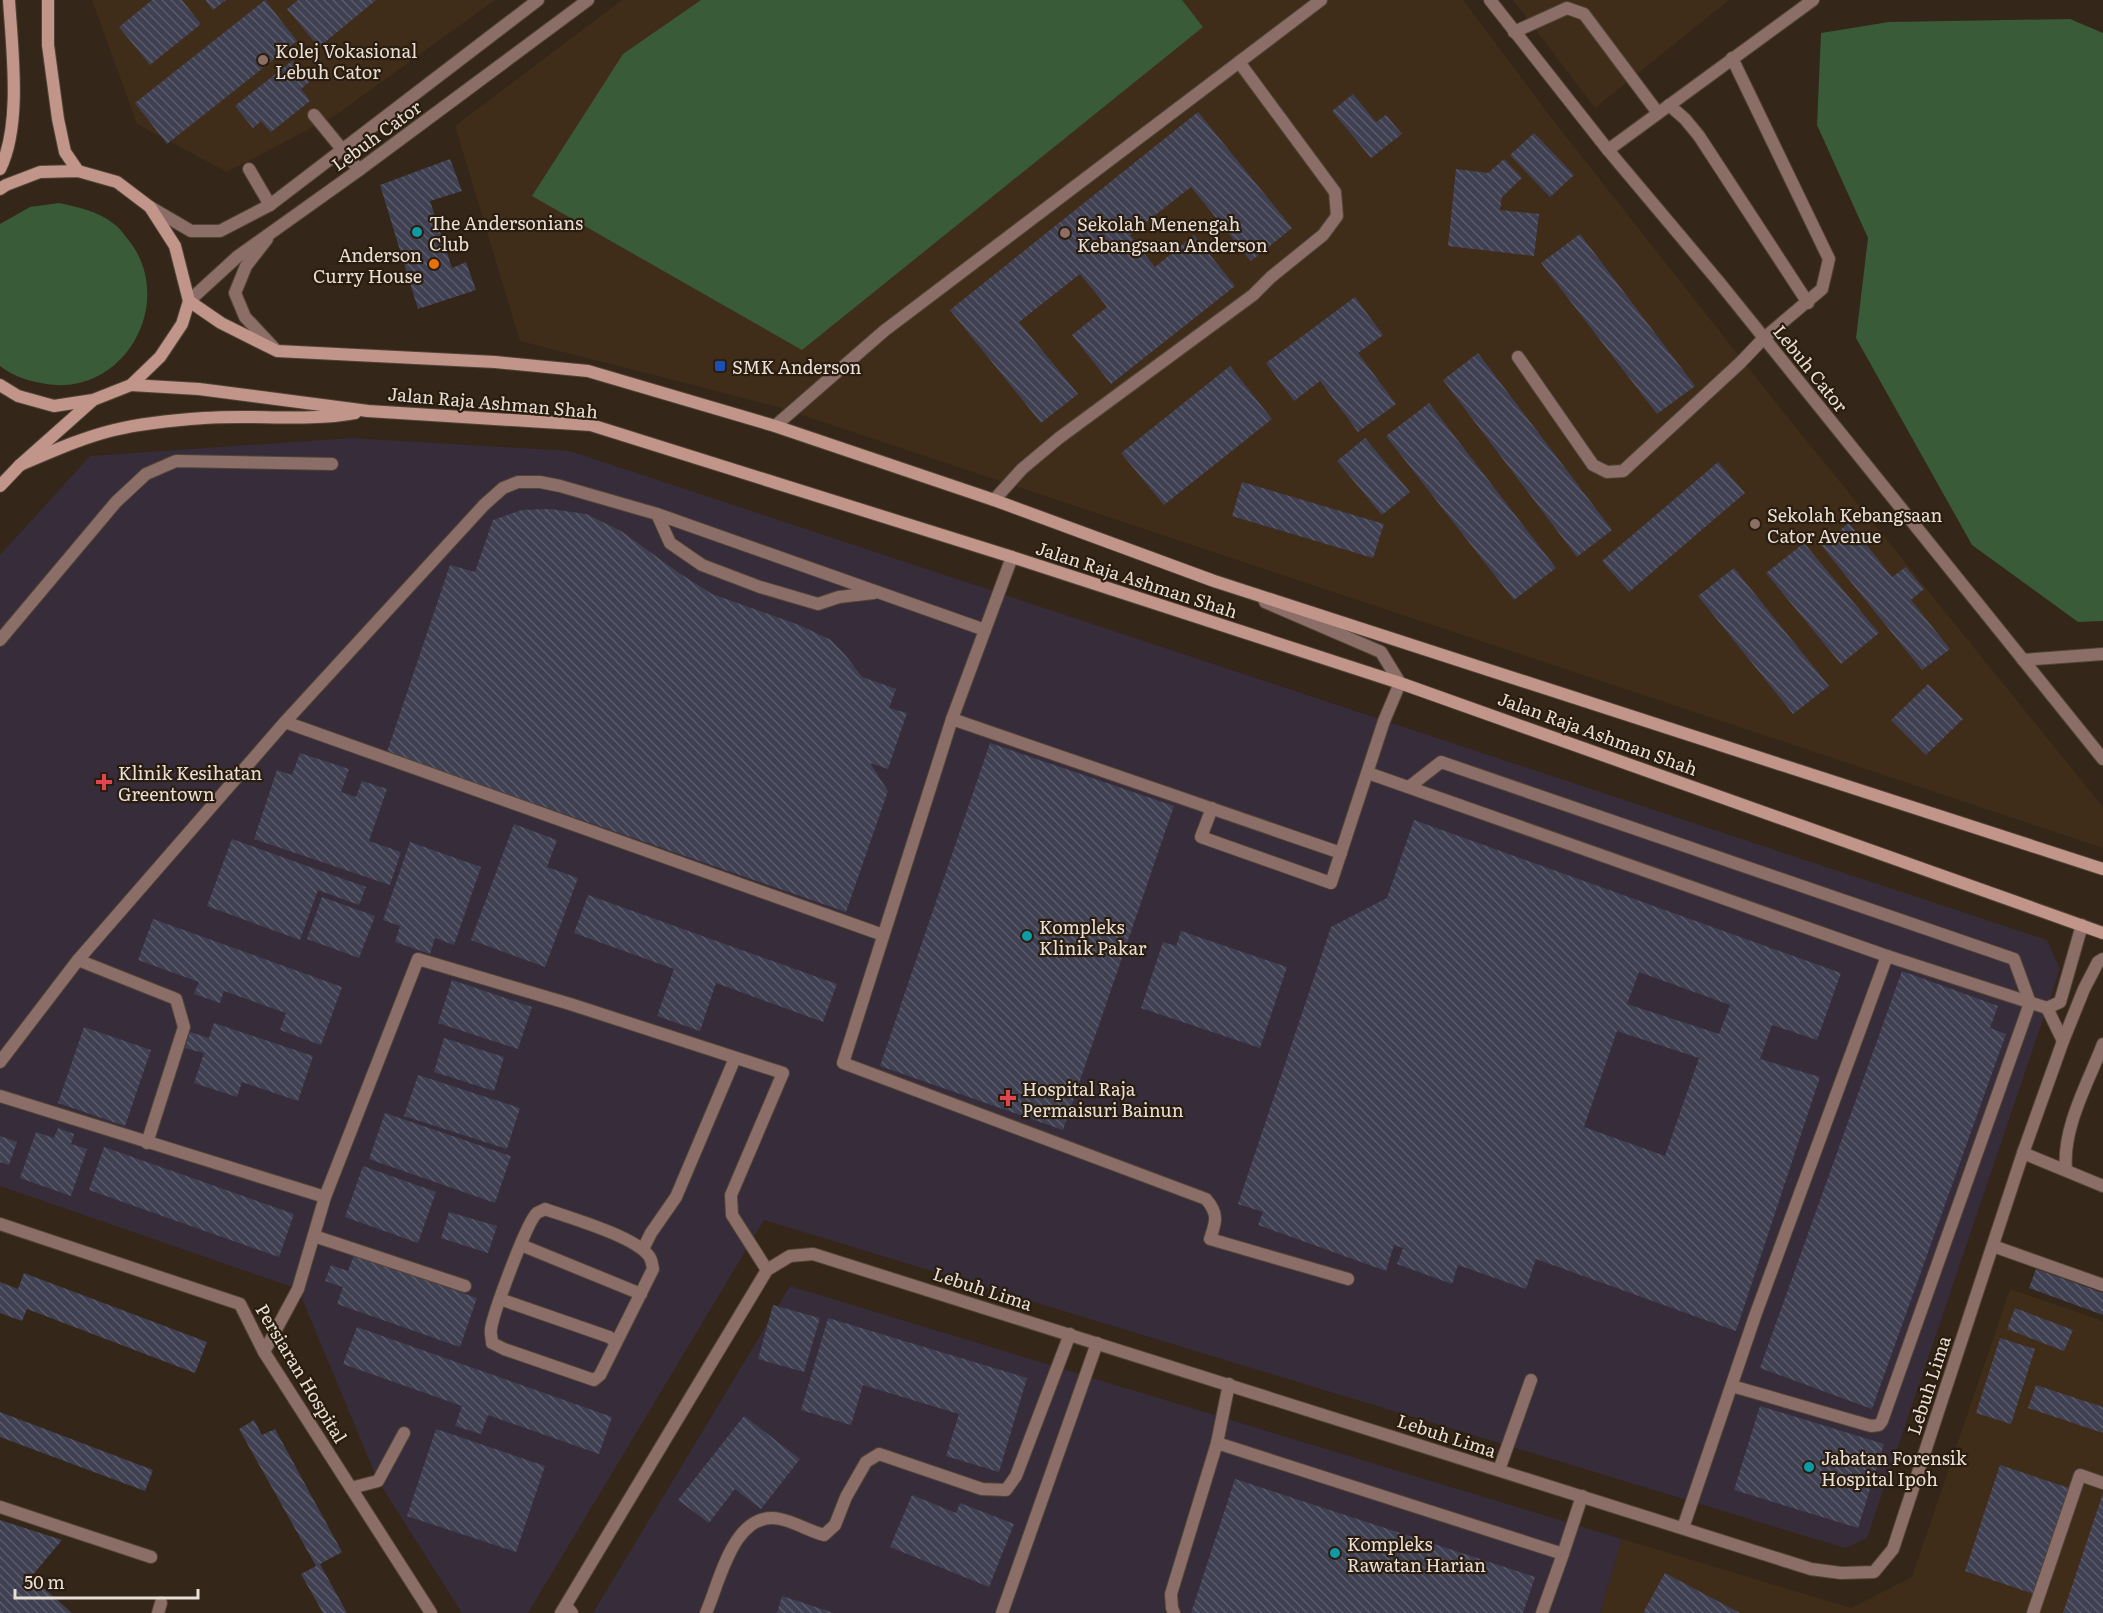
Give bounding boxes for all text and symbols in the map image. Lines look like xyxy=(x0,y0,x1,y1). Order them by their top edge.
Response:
place label: Kolej Vokasional Lebuh Cator xyxy=(275,37,417,85)
marker: Kolej Vokasional Lebuh Cator xyxy=(256,53,270,67)
street label: Lebuh Cator xyxy=(325,93,427,177)
place label: The Andersonians Club xyxy=(429,209,583,257)
place label: Sekolah Menengah Kebangsaan Anderson xyxy=(1077,210,1268,258)
marker: The Andersonians Club xyxy=(410,225,424,239)
marker: Sekolah Menengah Kebangsaan Anderson xyxy=(1058,226,1072,240)
place label: Anderson Curry House xyxy=(313,241,422,289)
marker: Anderson Curry House xyxy=(427,257,441,271)
street label: Lebuh Cator xyxy=(1767,318,1855,418)
place label: SMK Anderson xyxy=(732,353,862,380)
marker: SMK Anderson xyxy=(713,359,727,373)
street label: Jalan Raja Ashman Shah xyxy=(387,379,599,425)
place label: Sekolah Kebangsaan Cator Avenue xyxy=(1767,501,1943,549)
marker: Sekolah Kebangsaan Cator Avenue xyxy=(1748,517,1762,531)
street label: Jalan Raja Ashman Shah xyxy=(1033,534,1241,624)
street label: Jalan Raja Ashman Shah xyxy=(1494,684,1702,782)
place label: Klinik Kesihatan Greentown xyxy=(118,759,262,807)
marker: Klinik Kesihatan Greentown xyxy=(95,773,113,791)
place label: Kompleks Klinik Pakar xyxy=(1039,913,1147,961)
marker: Kompleks Klinik Pakar xyxy=(1020,929,1034,943)
place label: Hospital Raja Permaisuri Bainun xyxy=(1022,1075,1184,1123)
marker: Hospital Raja Permaisuri Bainun xyxy=(999,1089,1017,1107)
street label: Lebuh Lima xyxy=(930,1259,1036,1317)
street label: Persiaran Hospital xyxy=(250,1298,354,1448)
street label: Lebuh Lima xyxy=(1899,1332,1957,1438)
street label: Lebuh Lima xyxy=(1394,1406,1500,1464)
place label: Jabatan Forensik Hospital Ipoh xyxy=(1821,1444,1968,1492)
marker: Jabatan Forensik Hospital Ipoh xyxy=(1802,1460,1816,1474)
place label: Kompleks Rawatan Harian xyxy=(1347,1530,1486,1578)
marker: Kompleks Rawatan Harian xyxy=(1328,1546,1342,1560)
scale bar xyxy=(15,1562,198,1600)
text: 50 m xyxy=(24,1568,65,1595)

